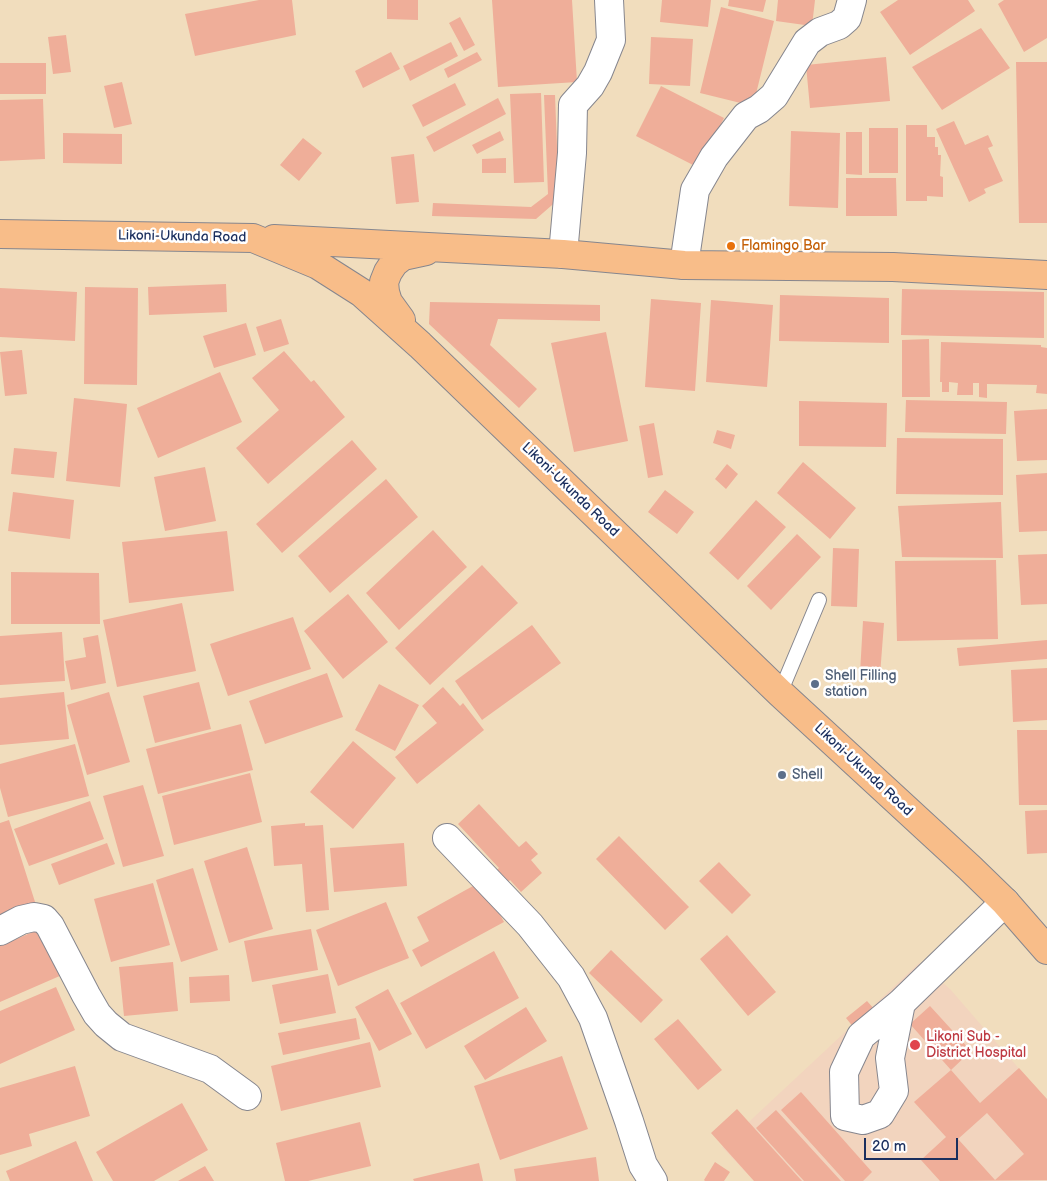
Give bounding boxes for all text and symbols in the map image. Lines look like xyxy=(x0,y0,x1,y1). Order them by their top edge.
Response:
street label: Likoni-Ukunda Road xyxy=(118,227,246,247)
place label: Flamingo Bar xyxy=(741,238,825,254)
marker: Flamingo Bar xyxy=(725,240,737,252)
street label: Likoni-Ukunda Road xyxy=(518,439,622,541)
place label: Shell Filling station xyxy=(825,668,897,700)
marker: Shell Filling station xyxy=(809,678,821,690)
street label: Likoni-Ukunda Road xyxy=(810,720,916,820)
place label: Shell xyxy=(792,767,823,783)
marker: Shell xyxy=(776,769,788,781)
place label: Likoni Sub - District Hospital xyxy=(926,1029,1026,1062)
marker: Likoni Sub - District Hospital xyxy=(908,1038,922,1052)
scale bar xyxy=(867,1128,961,1160)
text: 20 m xyxy=(872,1137,906,1156)

